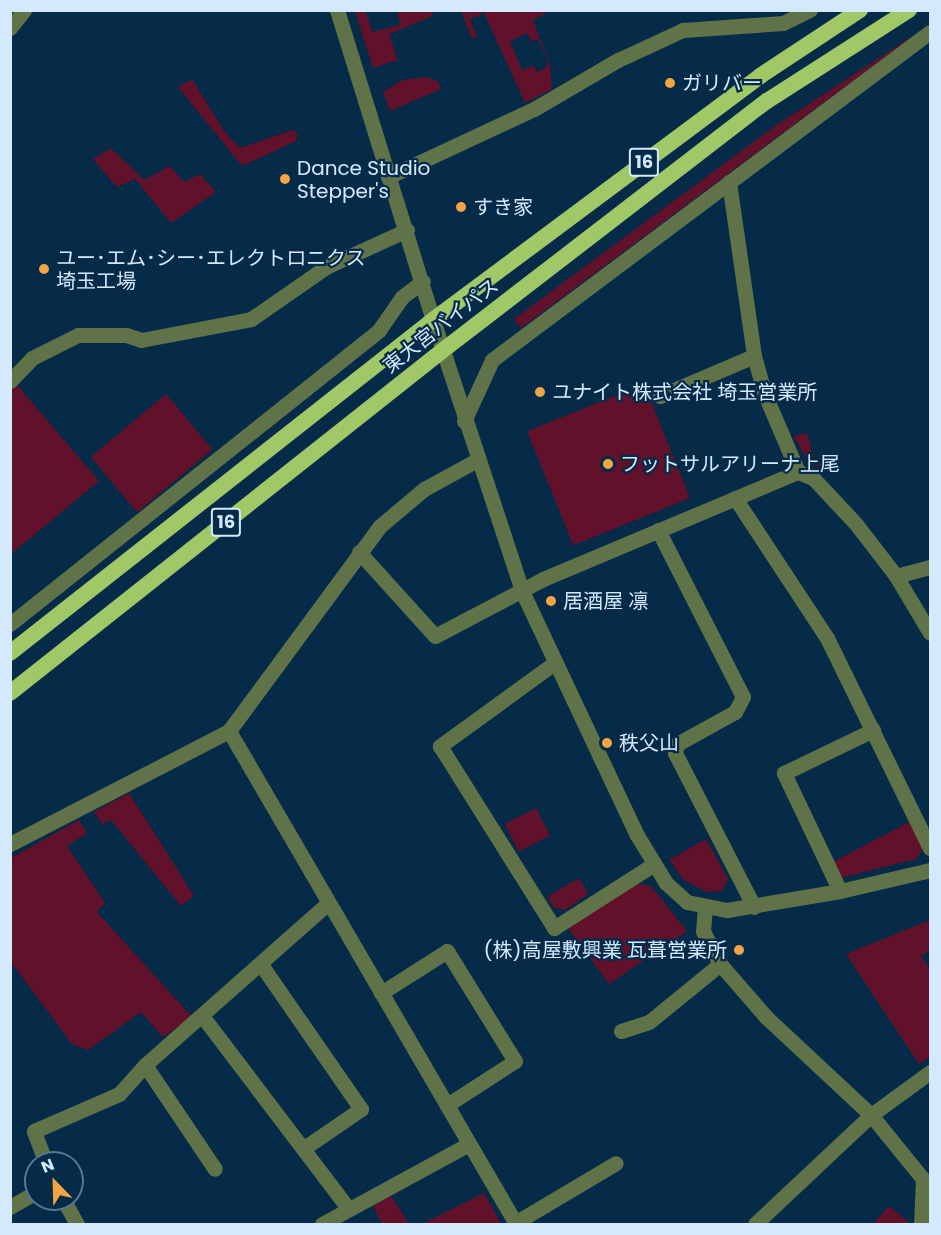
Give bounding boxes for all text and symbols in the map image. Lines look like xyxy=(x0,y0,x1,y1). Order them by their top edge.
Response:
place label: ガリバー xyxy=(682,71,762,95)
marker: ガリバー xyxy=(663,76,677,90)
road number: 16 xyxy=(628,147,660,177)
place label: Dance Studio Stepper's xyxy=(297,156,430,203)
marker: Dance Studio Stepper's xyxy=(278,172,292,186)
place label: すき家 xyxy=(473,195,533,219)
marker: すき家 xyxy=(454,200,468,214)
place label: ユー･エム･シー･エレクトロニクス 埼玉工場 xyxy=(56,246,366,293)
marker: ユー･エム･シー･エレクトロニクス 埼玉工場 xyxy=(37,262,51,276)
street label: 東大宮バイパス xyxy=(378,273,504,379)
place label: ユナイト株式会社 埼玉営業所 xyxy=(552,380,817,404)
marker: ユナイト株式会社 埼玉営業所 xyxy=(533,385,547,399)
place label: フットサルアリーナ上尾 xyxy=(620,452,840,476)
marker: フットサルアリーナ上尾 xyxy=(601,457,615,471)
road number: 16 xyxy=(210,507,242,537)
place label: 居酒屋 凛 xyxy=(563,589,648,613)
marker: 居酒屋 凛 xyxy=(544,594,558,608)
place label: 秩父山 xyxy=(619,731,679,755)
marker: 秩父山 xyxy=(600,736,614,750)
place label: (株)高屋敷興業 瓦葺営業所 xyxy=(484,938,727,962)
marker: (株)高屋敷興業 瓦葺営業所 xyxy=(732,943,746,957)
north arrow xyxy=(24,1151,84,1211)
text: N xyxy=(38,1153,58,1179)

